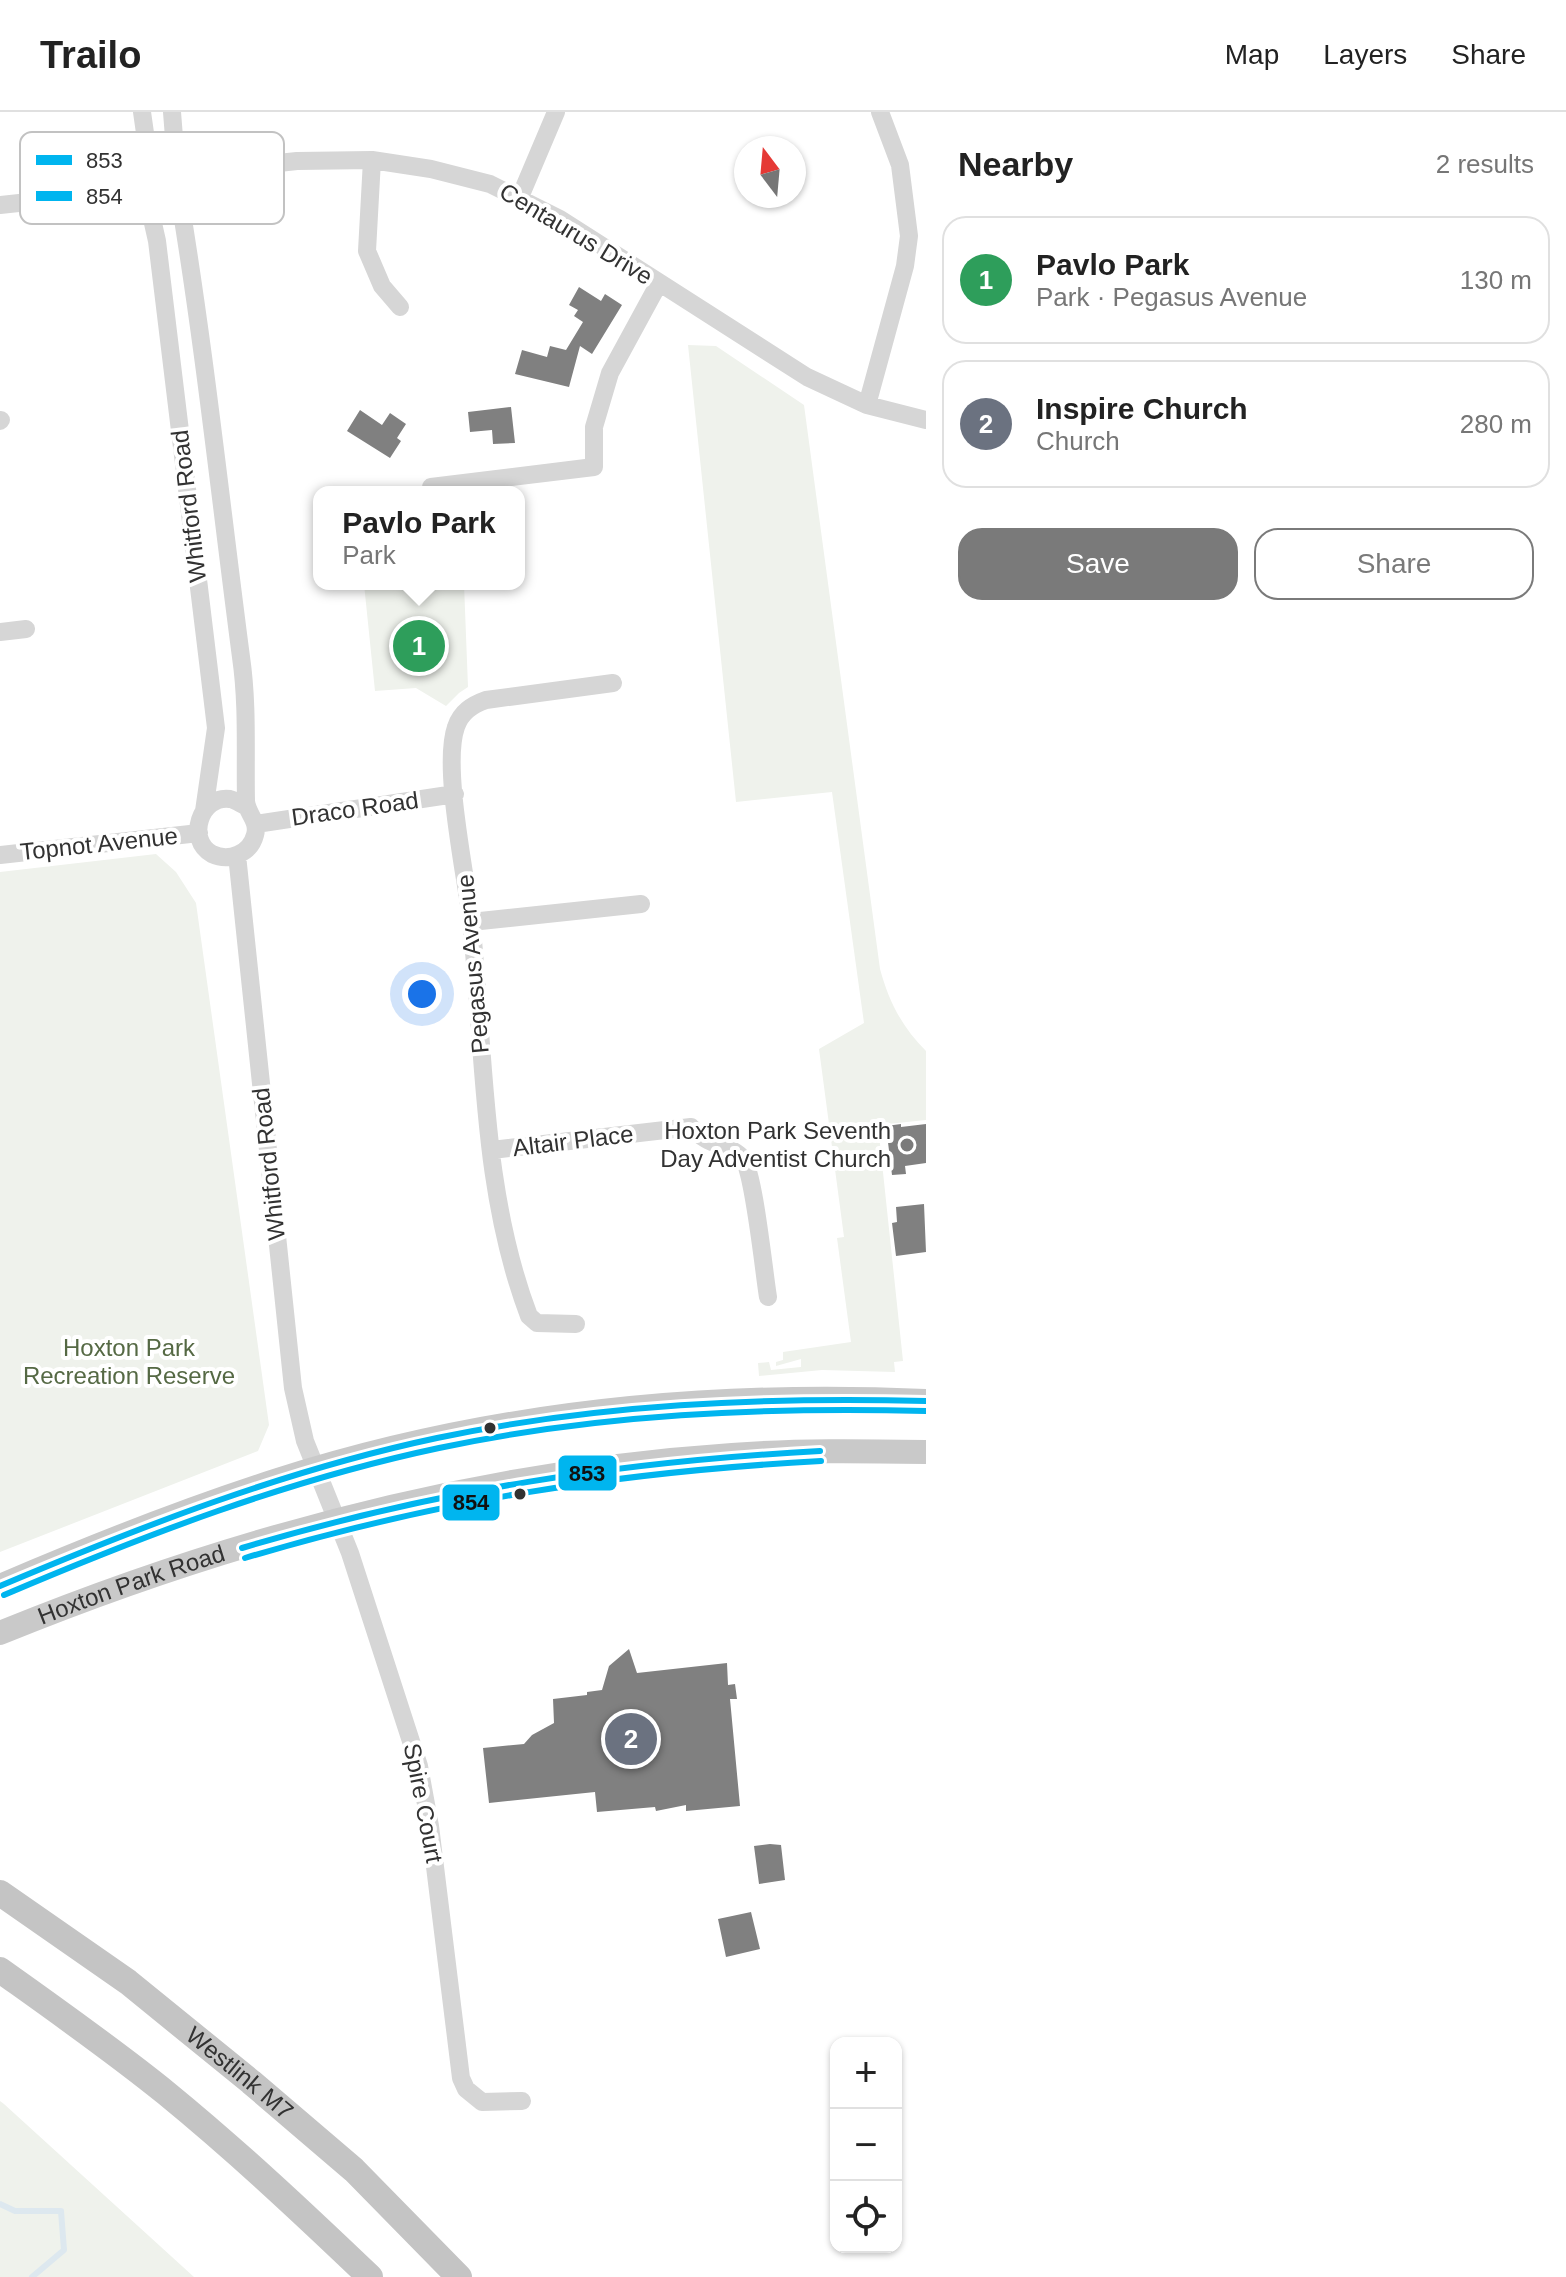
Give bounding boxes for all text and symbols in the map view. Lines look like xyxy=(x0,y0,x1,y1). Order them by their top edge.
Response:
text: Trailo xyxy=(40,34,141,76)
text: Map xyxy=(1225,39,1279,70)
text: Layers xyxy=(1323,39,1407,70)
text: Share xyxy=(1451,39,1526,70)
legend xyxy=(20,132,284,224)
north arrow xyxy=(734,136,806,208)
text: Nearby xyxy=(958,145,1073,183)
text: 853 xyxy=(86,148,123,173)
text: 2 results xyxy=(1436,149,1534,179)
street label: Centaurus Drive xyxy=(495,177,658,290)
text: 854 xyxy=(86,184,123,209)
text: Pavlo Park xyxy=(1036,248,1189,281)
text: 1 xyxy=(979,265,993,295)
text: 130 m xyxy=(1460,265,1532,295)
text: Park · Pegasus Avenue xyxy=(1036,282,1307,312)
text: Inspire Church xyxy=(1036,392,1248,425)
text: 2 xyxy=(979,409,993,439)
text: 280 m xyxy=(1460,409,1532,439)
text: Church xyxy=(1036,426,1120,456)
street label: Whitford Road xyxy=(166,428,211,584)
popup xyxy=(313,486,525,590)
text: Pavlo Park xyxy=(342,506,496,539)
button: Save xyxy=(958,528,1238,600)
button: Share xyxy=(1254,528,1534,600)
text: Park xyxy=(342,540,396,570)
pin: 1 xyxy=(393,616,445,676)
street label: Draco Road xyxy=(290,786,420,831)
street label: Topnot Avenue xyxy=(19,822,179,865)
street label: Pegasus Avenue xyxy=(451,873,494,1055)
your location xyxy=(402,974,442,1014)
street label: Whitford Road xyxy=(247,1086,290,1242)
place label: Hoxton Park Seventh Day Adventist Church xyxy=(660,1117,891,1172)
street label: Altair Place xyxy=(511,1120,635,1161)
marker: Hoxton Park Seventh Day Adventist Church xyxy=(898,1136,916,1154)
park label: Hoxton Park Recreation Reserve xyxy=(23,1334,235,1389)
unlabelled marker xyxy=(482,1420,498,1436)
line badge: 853 xyxy=(557,1454,618,1492)
text: 853 xyxy=(569,1461,605,1486)
line badge: 854 xyxy=(441,1483,501,1522)
unlabelled marker xyxy=(512,1486,528,1502)
text: 854 xyxy=(453,1490,490,1515)
street label: Hoxton Park Road xyxy=(34,1539,228,1630)
pin: 2 xyxy=(605,1709,657,1769)
street label: Spire Court xyxy=(399,1741,448,1865)
street label: Westlink M7 xyxy=(181,2021,299,2125)
map controls xyxy=(830,2037,902,2253)
button: + xyxy=(830,2037,902,2109)
button: − xyxy=(830,2109,902,2181)
button: locate xyxy=(830,2181,902,2253)

